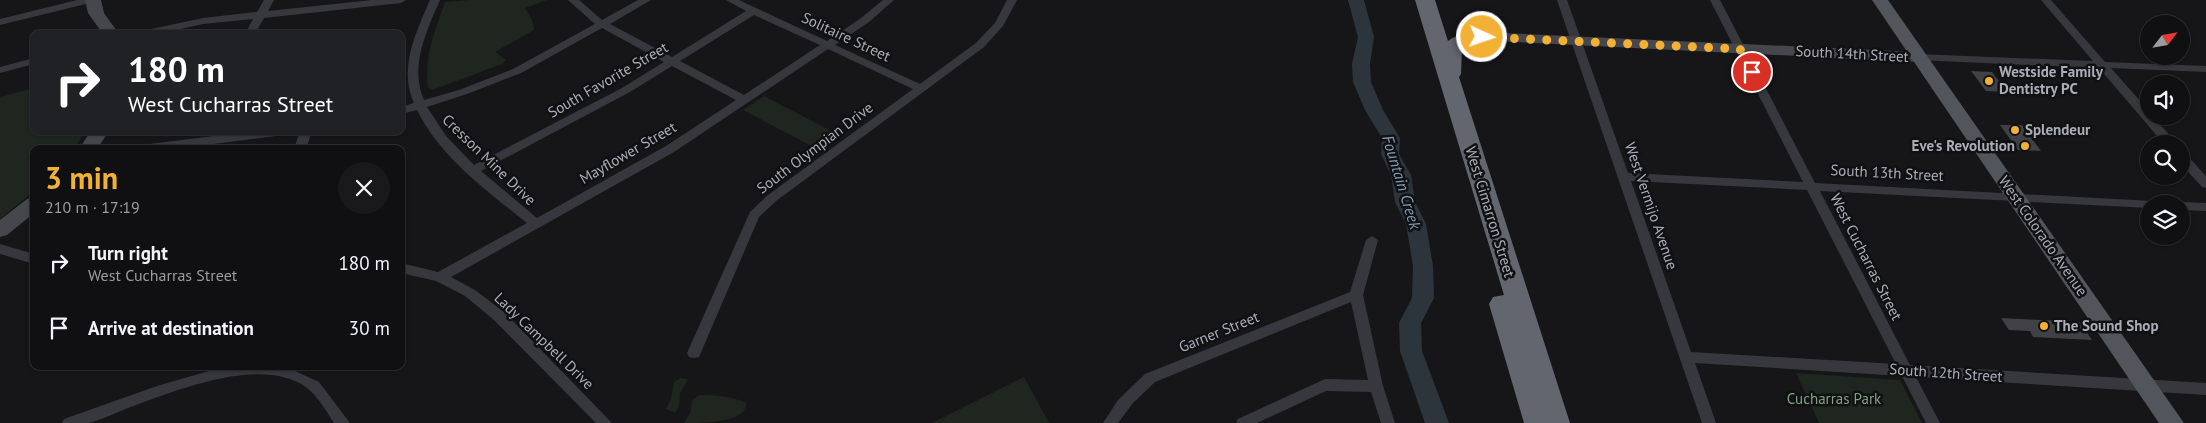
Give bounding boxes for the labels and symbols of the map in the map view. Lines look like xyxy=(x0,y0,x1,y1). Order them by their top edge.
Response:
street label: Solitaire Street xyxy=(799,8,894,65)
position arrow xyxy=(1455,10,1507,62)
north arrow xyxy=(2140,15,2190,65)
street label: South Favorite Street xyxy=(544,37,671,122)
street label: South 14th Street xyxy=(1795,41,1909,66)
pin xyxy=(1731,51,1773,93)
place label: Westside Family Dentistry PC xyxy=(1999,62,2104,98)
marker: Westside Family Dentistry PC xyxy=(1983,75,1995,87)
street label: South Olympian Drive xyxy=(753,98,877,197)
street label: Cresson Mine Drive xyxy=(438,110,540,209)
street label: Mayflower Street xyxy=(576,117,680,188)
place label: Splendeur xyxy=(2025,120,2091,139)
marker: Splendeur xyxy=(2009,124,2021,136)
water label: Fountain Creek xyxy=(1378,133,1426,232)
place label: Eve's Revolution xyxy=(1912,136,2015,155)
street label: West Vermijo Avenue xyxy=(1621,140,1682,272)
marker: Eve's Revolution xyxy=(2019,140,2031,152)
street label: West Cimarron Street xyxy=(1462,144,1519,280)
street label: South 13th Street xyxy=(1830,160,1944,185)
street label: West Colorado Avenue xyxy=(1995,172,2092,299)
street label: West Cucharras Street xyxy=(1826,190,1907,323)
street label: Lady Campbell Drive xyxy=(490,288,598,393)
street label: Garner Street xyxy=(1176,307,1262,356)
place label: The Sound Shop xyxy=(2054,316,2159,335)
marker: The Sound Shop xyxy=(2038,320,2050,332)
street label: South 12th Street xyxy=(1889,359,2003,386)
park label: Cucharras Park xyxy=(1787,389,1882,408)

